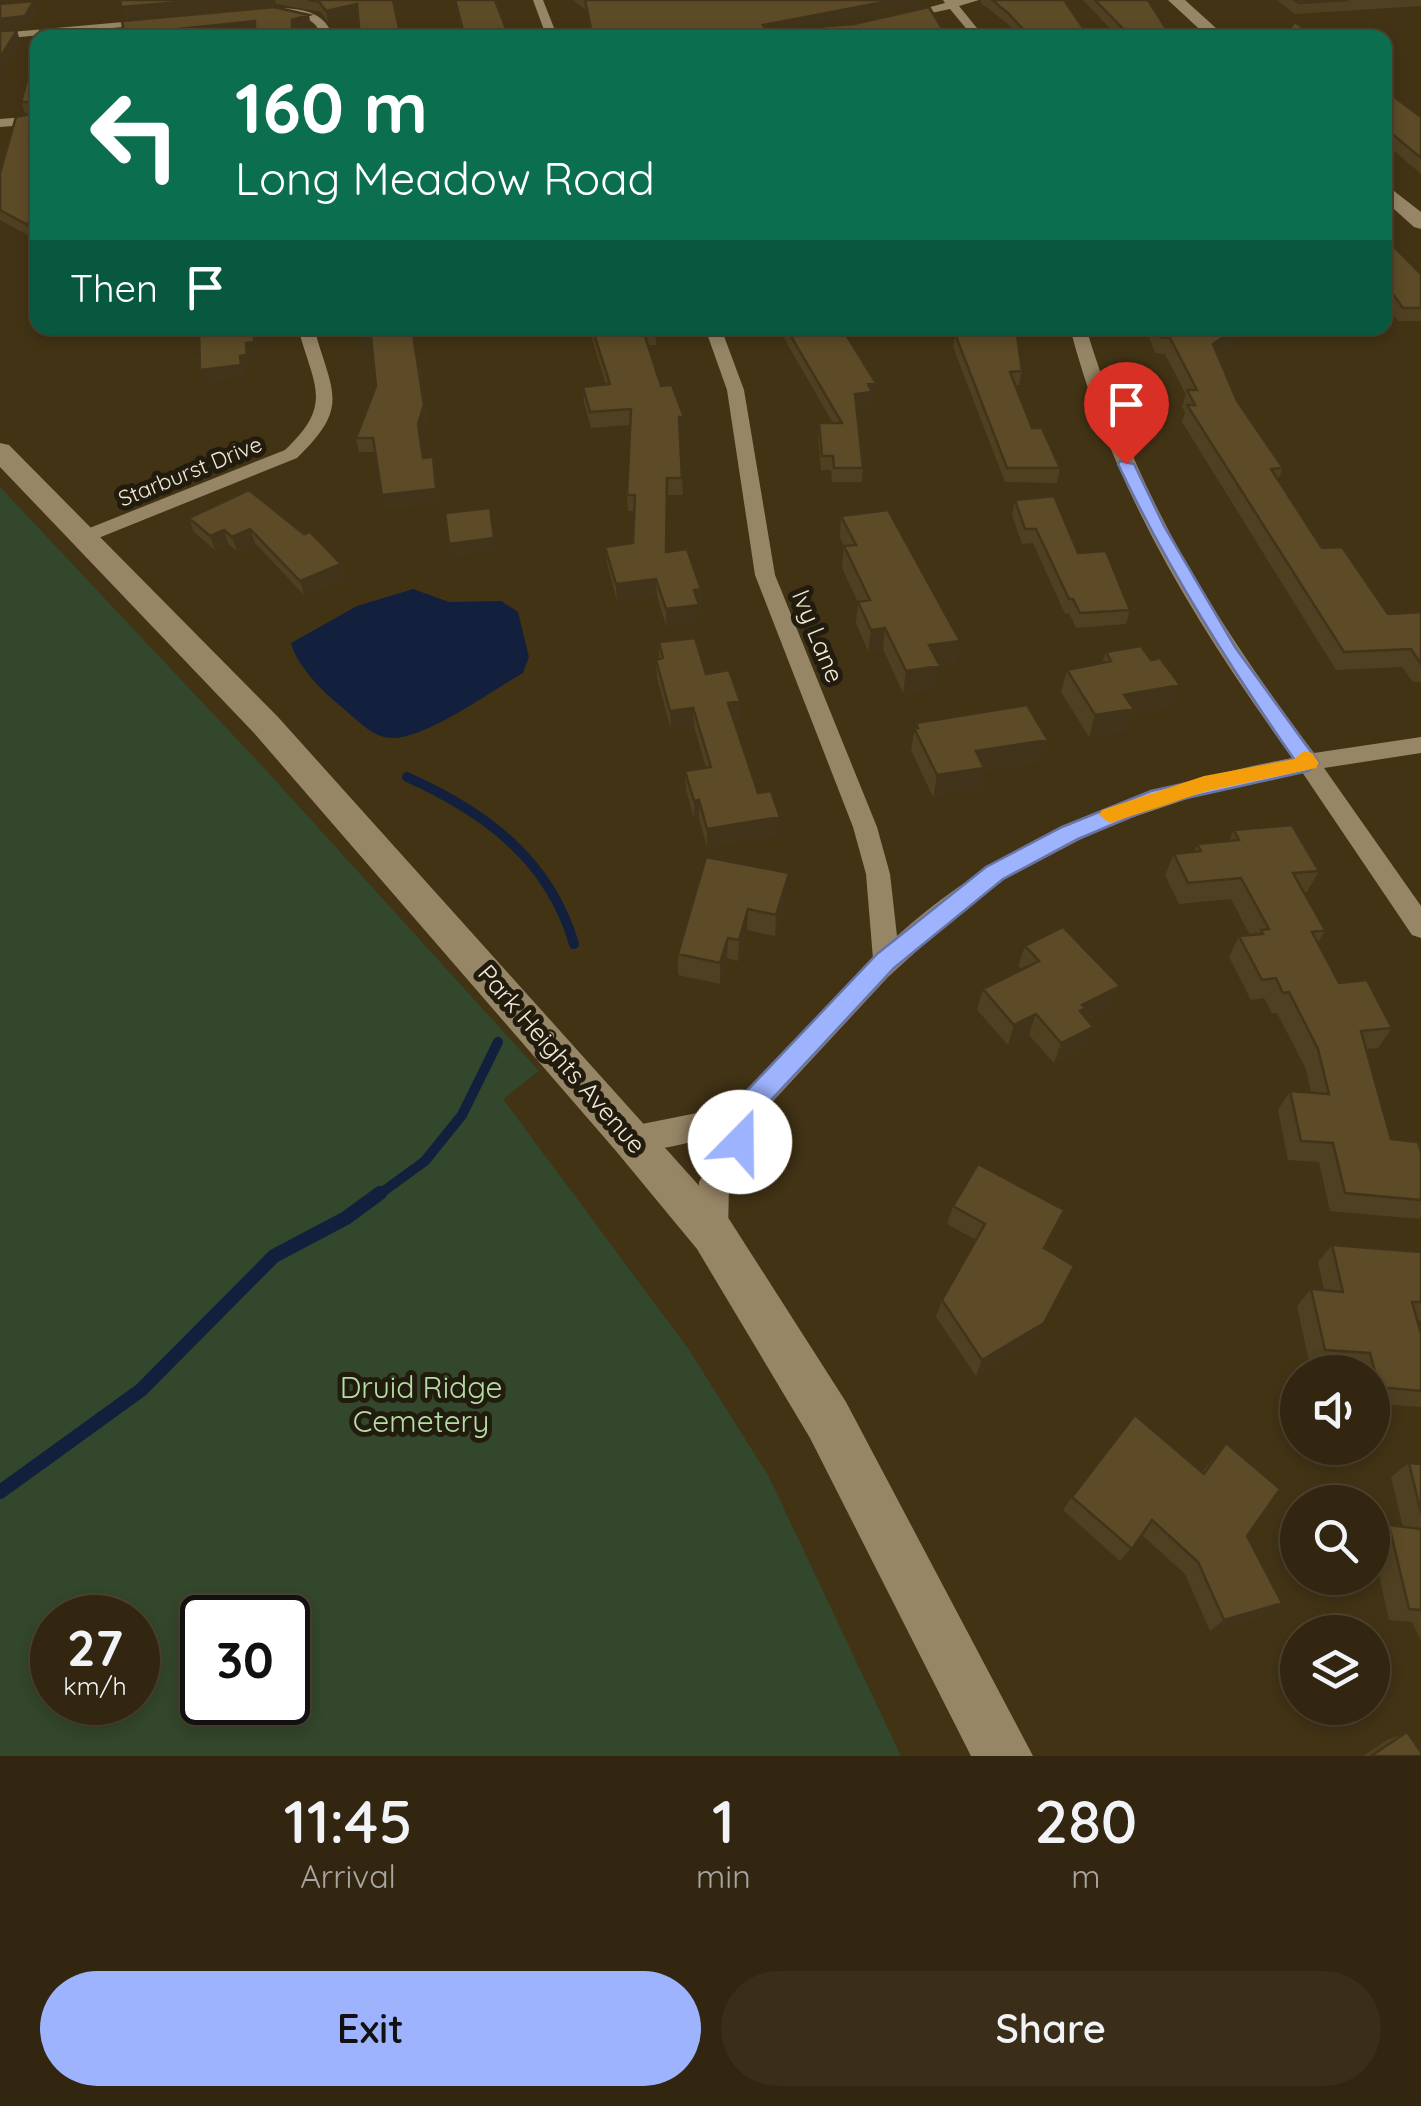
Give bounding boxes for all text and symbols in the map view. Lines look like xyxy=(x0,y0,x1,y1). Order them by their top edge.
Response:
text: 160 m xyxy=(235,63,428,151)
icon: left xyxy=(70,70,200,200)
text: Long Meadow Road xyxy=(235,150,655,206)
icon: arrive xyxy=(178,260,233,315)
text: Then xyxy=(70,264,158,312)
pin xyxy=(1084,362,1169,465)
icon: arrive xyxy=(1099,377,1154,432)
street label: Starburst Drive xyxy=(114,429,266,513)
street label: Ivy Lane xyxy=(786,585,851,687)
street label: Park Heights Avenue xyxy=(472,958,653,1159)
position arrow xyxy=(688,1090,792,1194)
map controls xyxy=(1280,1355,1390,1725)
button: sound xyxy=(1280,1355,1390,1465)
park label: Druid Ridge Cemetery xyxy=(340,1368,502,1440)
button: search xyxy=(1280,1485,1390,1595)
speed limit sign: 30 xyxy=(180,1595,310,1725)
button: layers xyxy=(1280,1615,1390,1725)
text: 27 xyxy=(67,1616,123,1679)
text: km/h xyxy=(63,1670,127,1701)
text: 11:45 xyxy=(284,1783,412,1858)
text: 1 xyxy=(712,1783,735,1858)
text: 280 xyxy=(1034,1783,1137,1858)
text: Arrival xyxy=(300,1856,396,1896)
text: min xyxy=(696,1856,751,1896)
text: m xyxy=(1071,1856,1100,1896)
button: Exit xyxy=(40,1971,701,2086)
button: Share xyxy=(721,1971,1381,2086)

